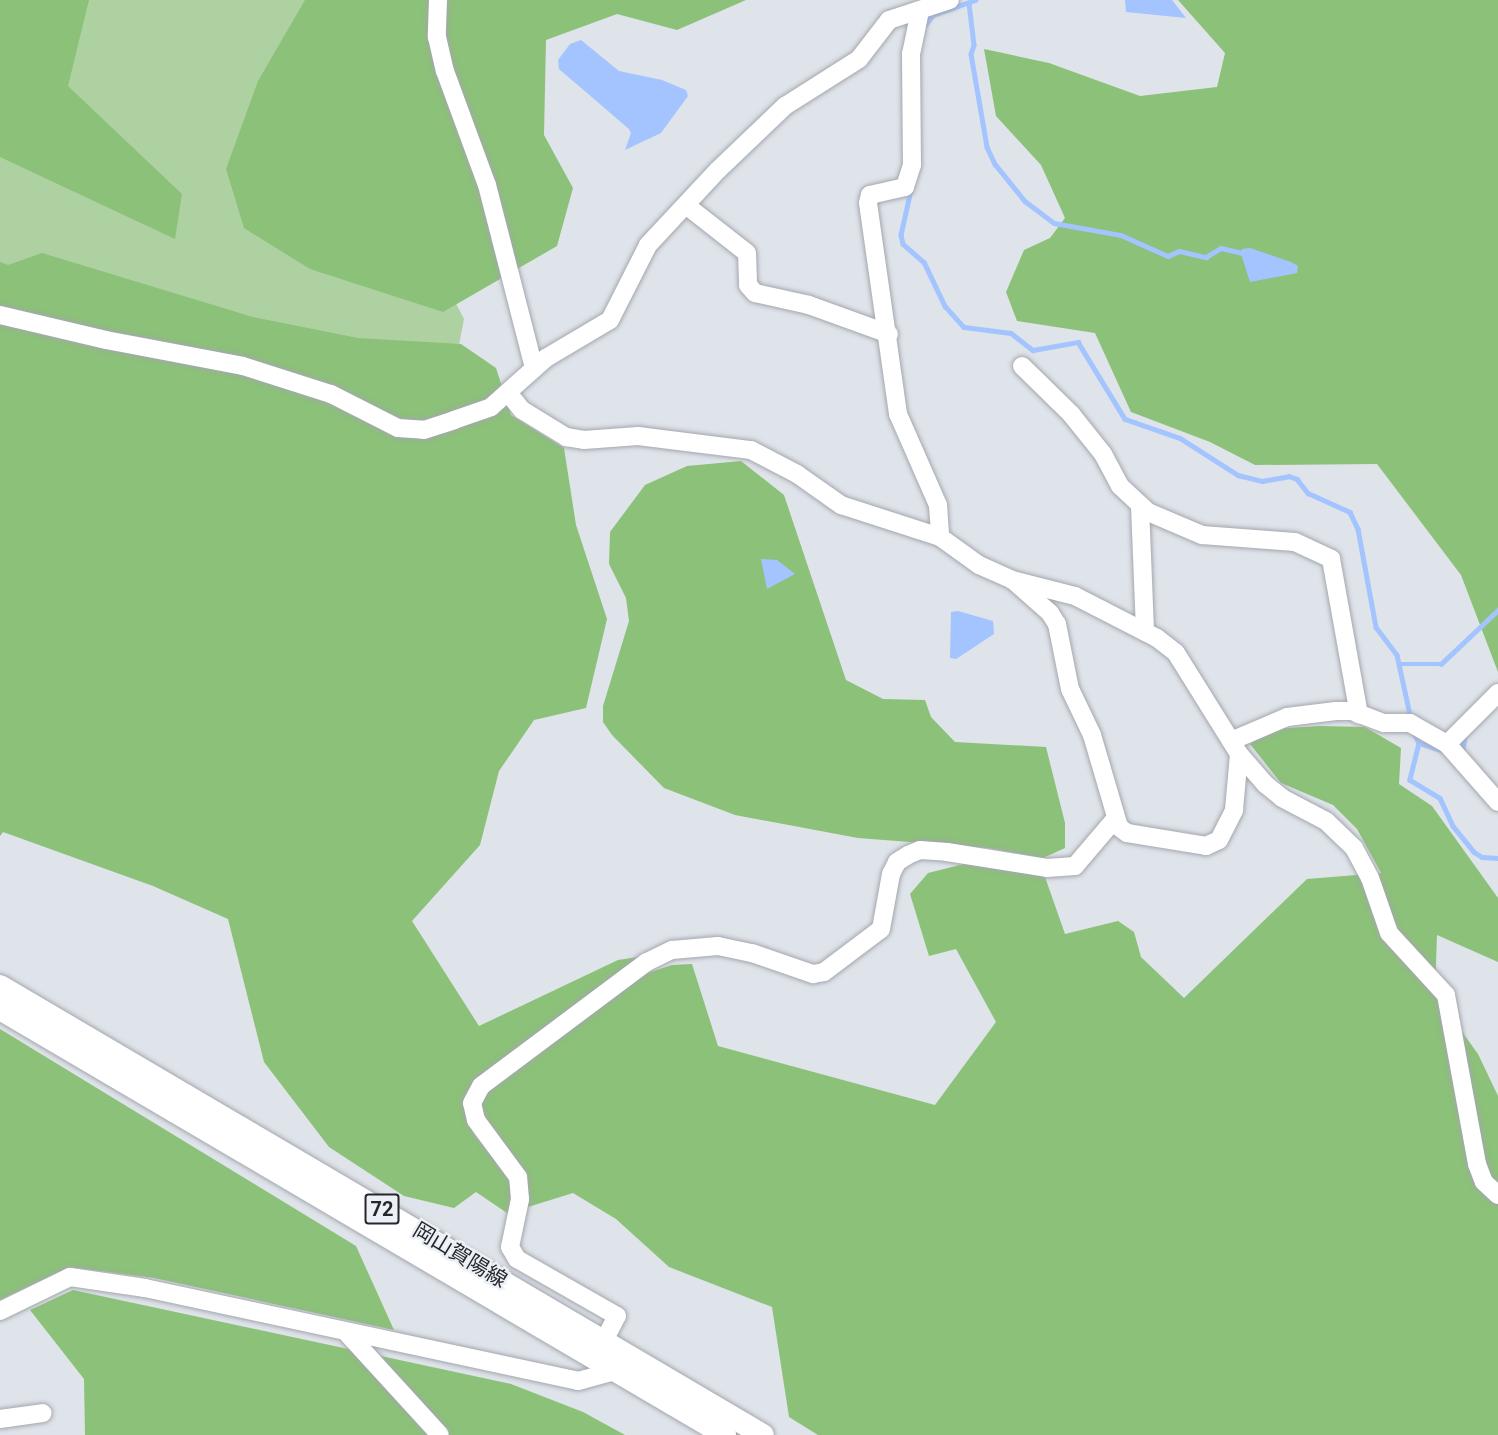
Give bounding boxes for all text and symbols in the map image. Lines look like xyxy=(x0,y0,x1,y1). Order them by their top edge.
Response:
road number: 72 xyxy=(364,1192,400,1226)
street label: 岡山賀陽線 xyxy=(409,1217,511,1293)

